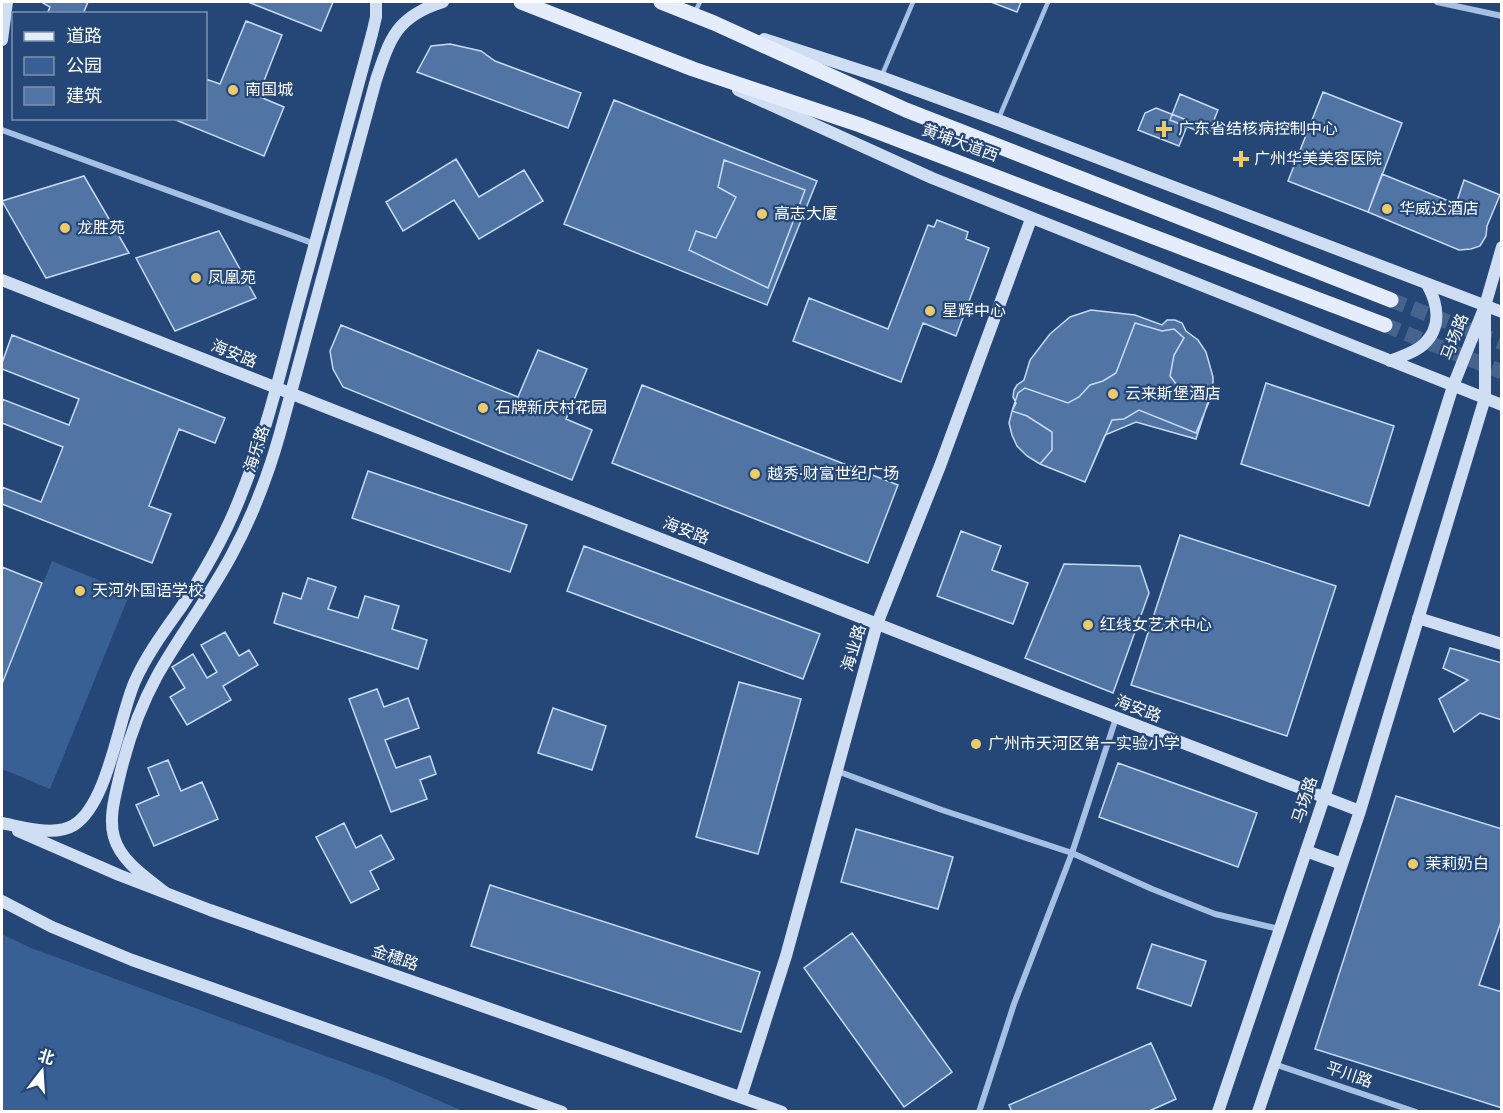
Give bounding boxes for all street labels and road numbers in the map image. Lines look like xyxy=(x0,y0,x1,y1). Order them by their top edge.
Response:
street label: 黄埔大道西 xyxy=(919,119,1001,167)
street label: 马场路 xyxy=(1436,311,1474,363)
street label: 海安路 xyxy=(208,335,260,373)
street label: 海乐路 xyxy=(239,423,275,475)
street label: 海安路 xyxy=(660,512,712,550)
street label: 海业路 xyxy=(836,622,872,674)
street label: 海安路 xyxy=(1112,690,1164,728)
street label: 马场路 xyxy=(1287,774,1323,826)
street label: 金穗路 xyxy=(369,940,421,976)
street label: 平川路 xyxy=(1323,1057,1375,1093)

